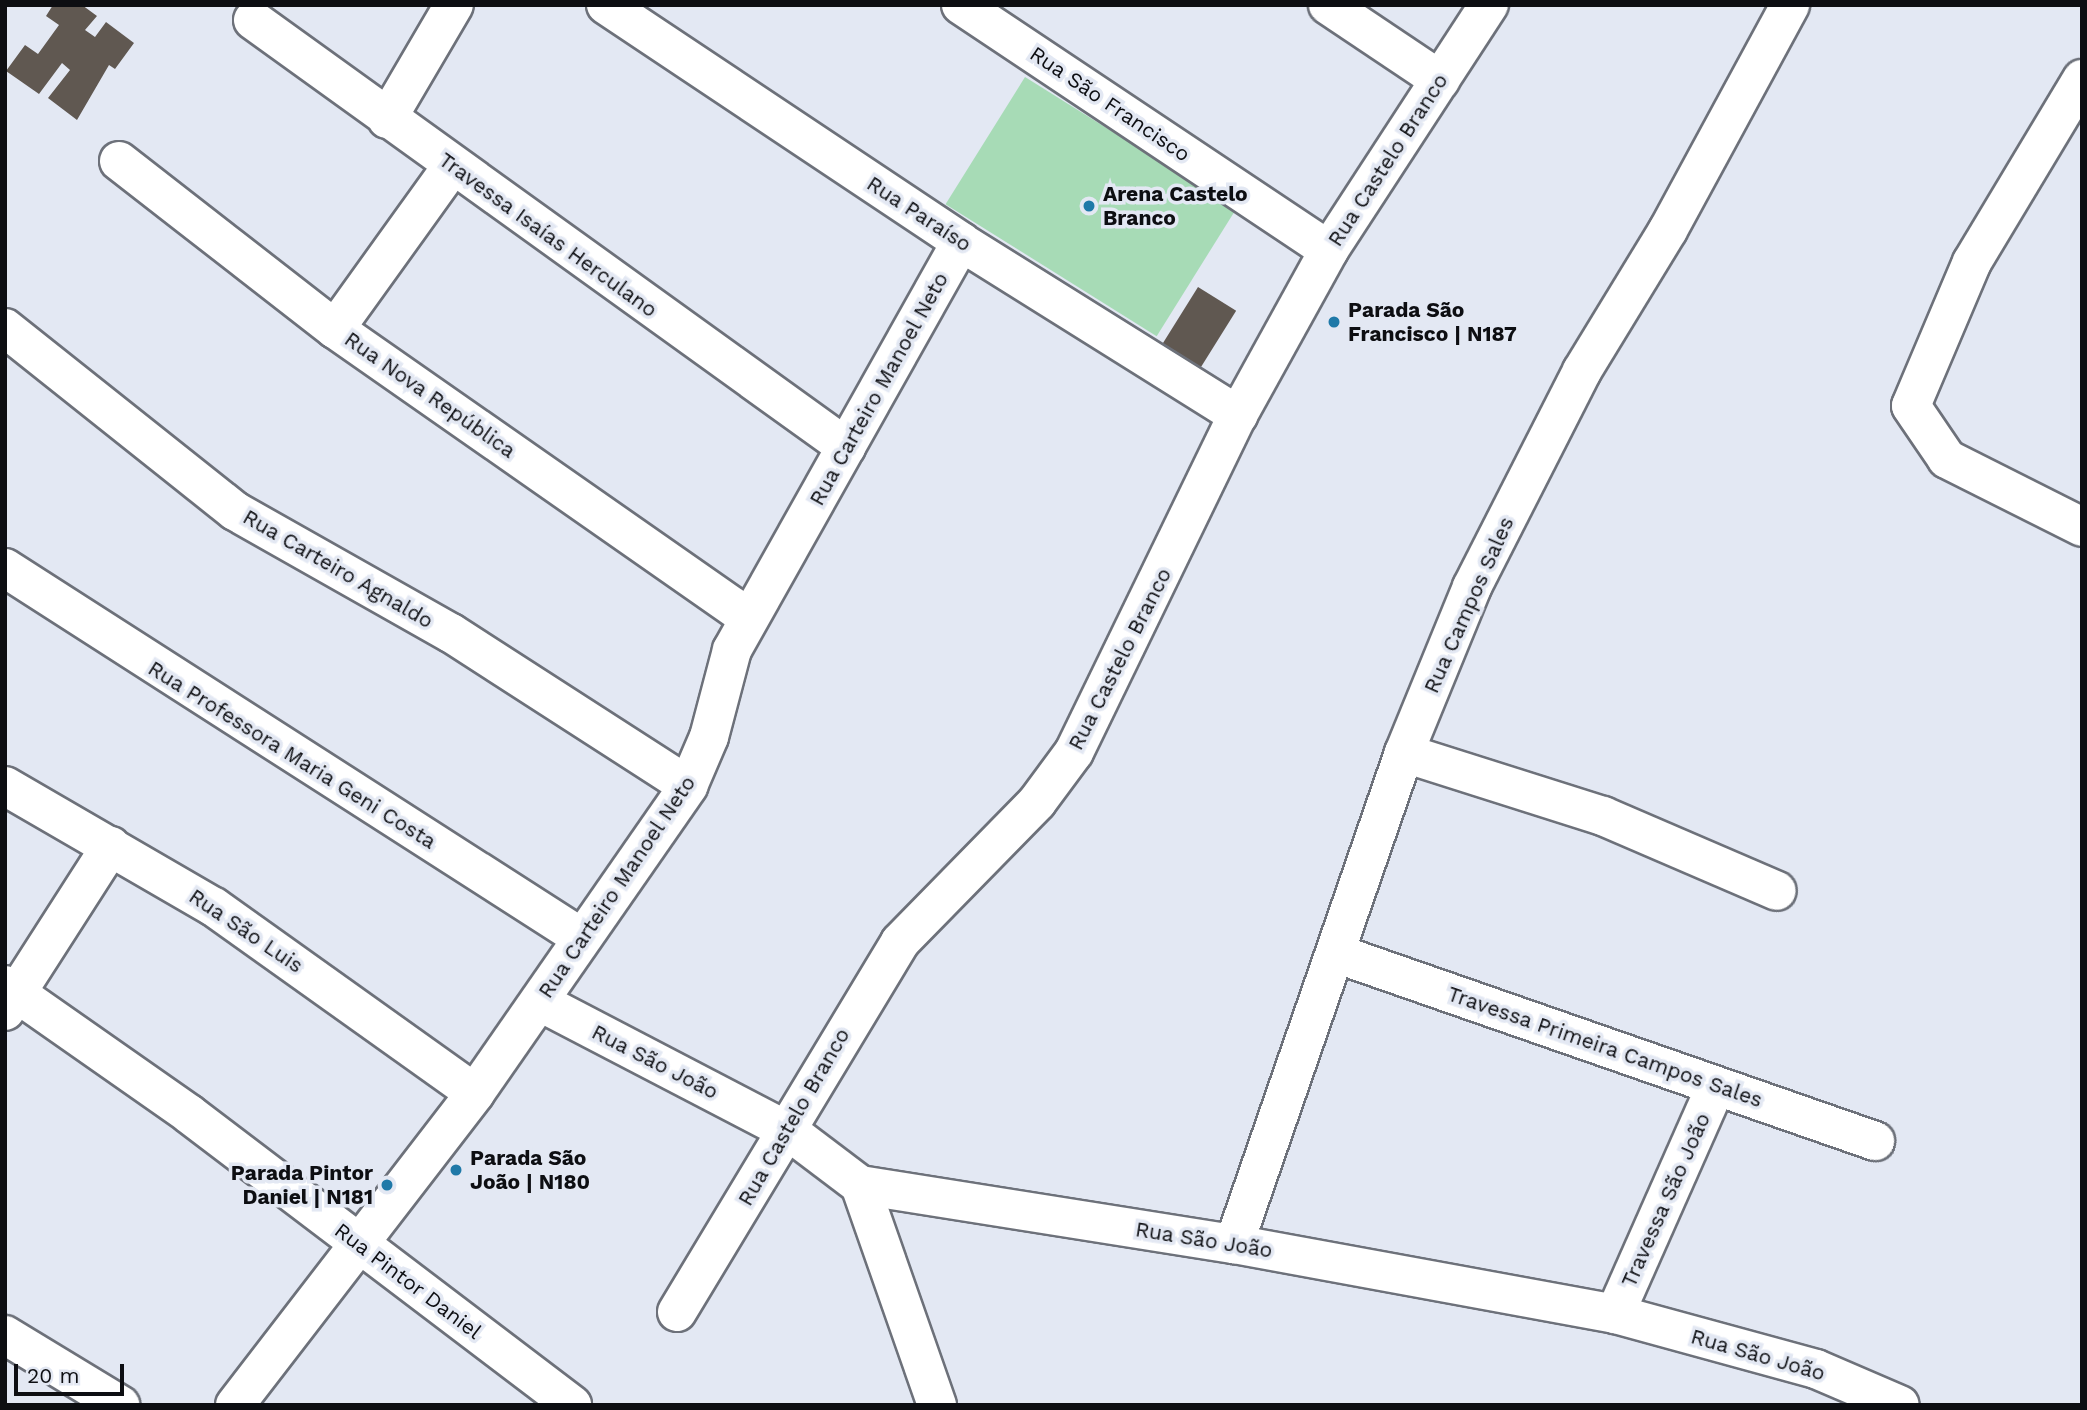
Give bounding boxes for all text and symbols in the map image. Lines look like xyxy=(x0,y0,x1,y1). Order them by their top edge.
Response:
street label: Rua São Francisco xyxy=(1025,41,1195,167)
street label: Rua Castelo Branco xyxy=(1323,69,1453,251)
street label: Travessa Isaías Herculano xyxy=(434,147,662,323)
street label: Rua Paraíso xyxy=(862,171,976,257)
place label: Arena Castelo Branco xyxy=(1103,181,1248,231)
marker: Arena Castelo Branco xyxy=(1081,198,1097,214)
street label: Rua Carteiro Manoel Neto xyxy=(804,267,954,511)
place label: Parada São Francisco | N187 xyxy=(1348,297,1517,347)
marker: Parada São Francisco | N187 xyxy=(1326,314,1342,330)
street label: Rua Nova República xyxy=(339,326,521,464)
street label: Rua Carteiro Agnaldo xyxy=(238,504,438,634)
street label: Rua Campos Sales xyxy=(1419,513,1519,697)
street label: Rua Castelo Branco xyxy=(1063,564,1177,754)
street label: Rua Professora Maria Geni Costa xyxy=(143,655,441,855)
street label: Rua Carteiro Manoel Neto xyxy=(533,771,701,1003)
street label: Rua São Luis xyxy=(184,883,308,979)
street label: Travessa Primeira Campos Sales xyxy=(1444,981,1766,1113)
street label: Rua São João xyxy=(587,1019,723,1105)
street label: Rua Castelo Branco xyxy=(733,1023,855,1211)
street label: Travessa São João xyxy=(1616,1109,1716,1291)
place label: Parada São João | N180 xyxy=(470,1145,590,1195)
place label: Parada Pintor Daniel | N181 xyxy=(231,1160,373,1210)
marker: Parada São João | N180 xyxy=(448,1162,464,1178)
marker: Parada Pintor Daniel | N181 xyxy=(379,1177,395,1193)
street label: Rua Pintor Daniel xyxy=(329,1217,487,1345)
street label: Rua São João xyxy=(1133,1217,1275,1263)
street label: Rua São João xyxy=(1688,1324,1828,1386)
scale bar xyxy=(18,1350,128,1394)
text: 20 m xyxy=(27,1363,79,1388)

